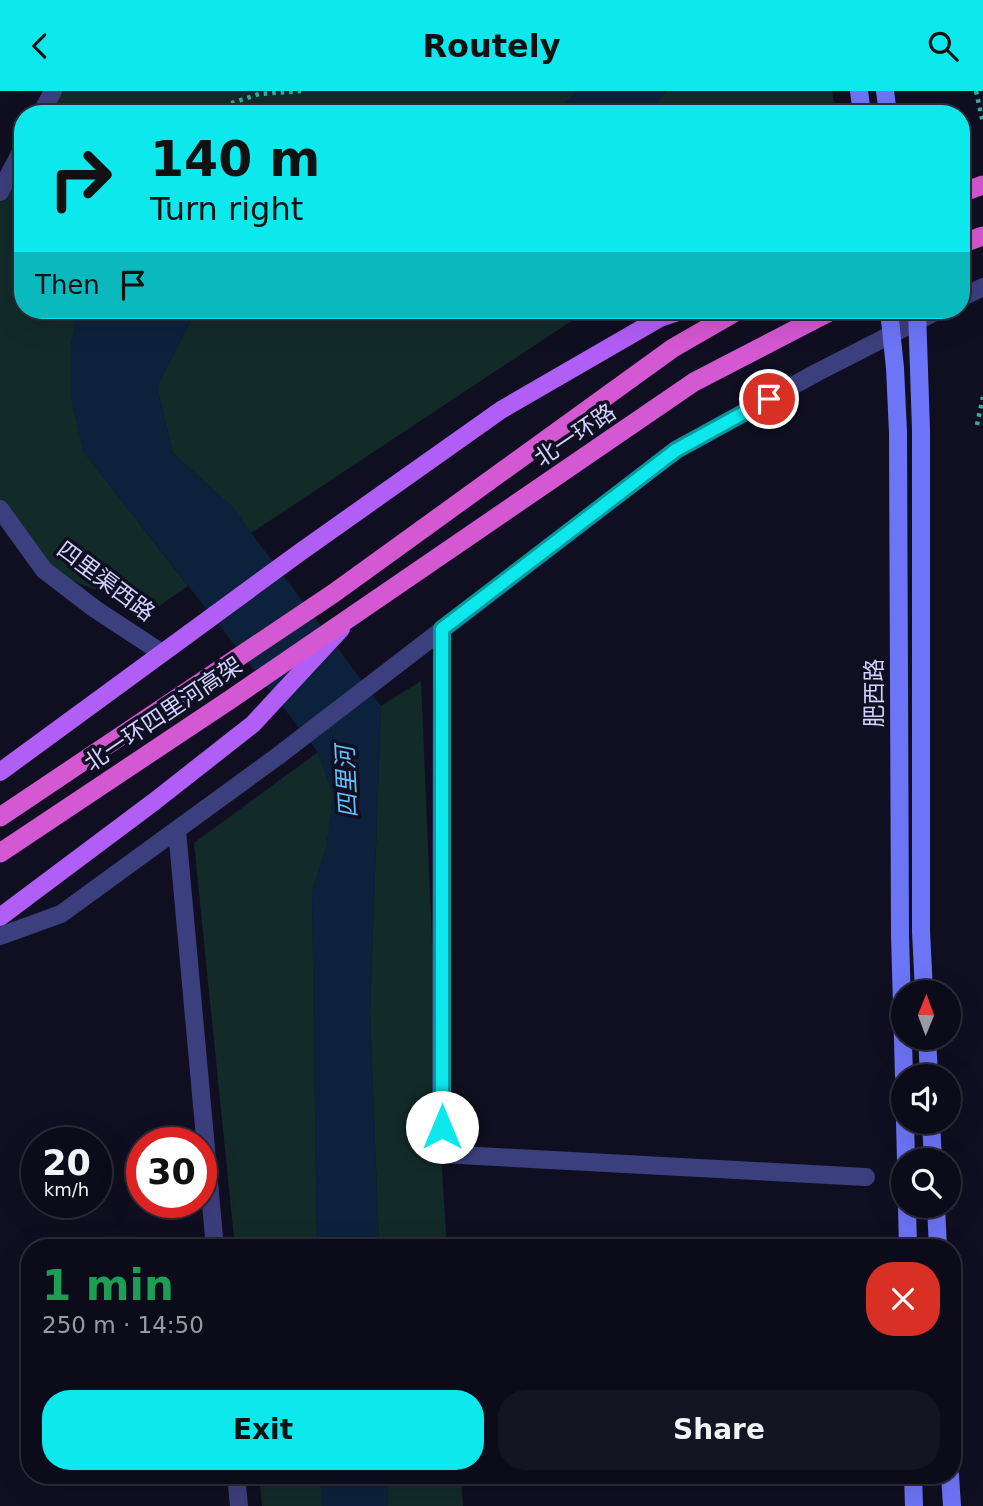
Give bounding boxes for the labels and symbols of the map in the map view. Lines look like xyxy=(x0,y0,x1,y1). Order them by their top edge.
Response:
pin xyxy=(739,369,799,429)
street label: 北一环路 xyxy=(530,398,620,472)
street label: 四里渠西路 xyxy=(52,536,160,626)
street label: 北一环四里河高架 xyxy=(79,652,247,776)
street label: 肥西路 xyxy=(861,659,887,728)
water label: 四里河 xyxy=(331,741,363,819)
north arrow xyxy=(891,980,961,1050)
position arrow xyxy=(405,1090,479,1164)
speed limit sign: 30 xyxy=(126,1127,217,1218)

